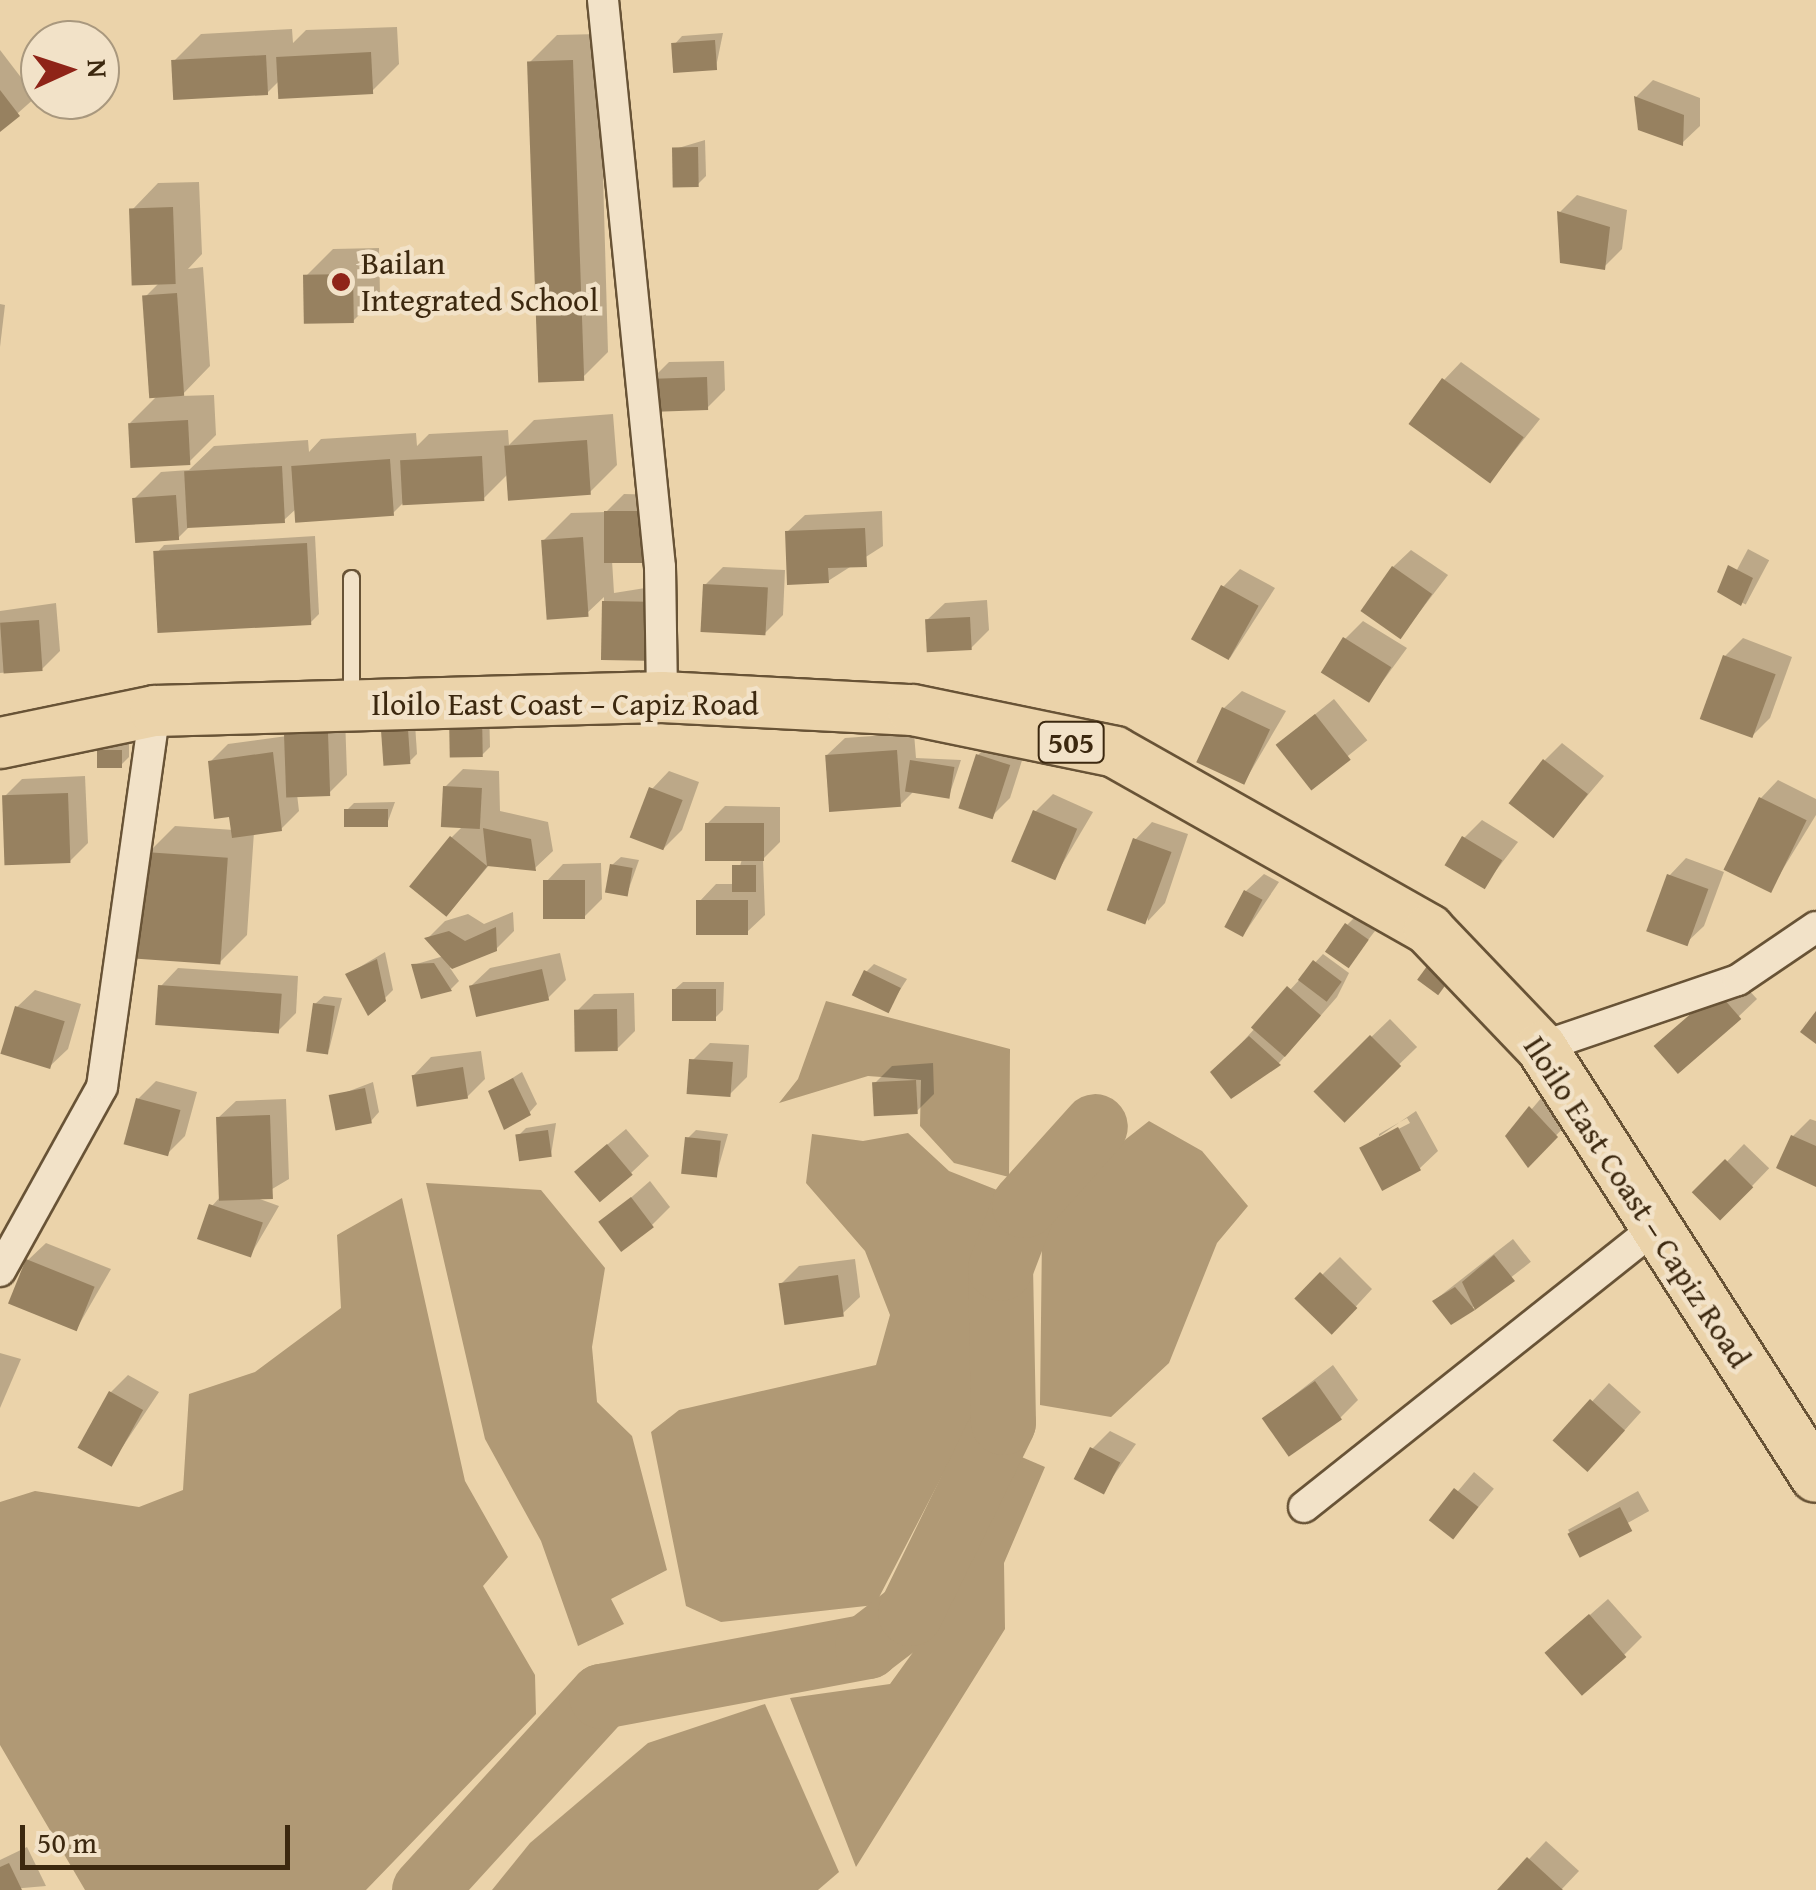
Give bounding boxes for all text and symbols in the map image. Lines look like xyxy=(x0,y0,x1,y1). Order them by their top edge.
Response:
north arrow xyxy=(20,20,120,120)
text: N xyxy=(77,58,119,79)
place label: Bailan Integrated School xyxy=(361,245,598,320)
marker: Bailan Integrated School xyxy=(330,271,352,293)
street label: Iloilo East Coast – Capiz Road xyxy=(371,685,759,723)
road number: 505 xyxy=(1036,717,1106,767)
street label: Iloilo East Coast – Capiz Road xyxy=(1515,1029,1759,1375)
scale bar xyxy=(25,1805,295,1867)
text: 50 m xyxy=(37,1820,97,1864)

